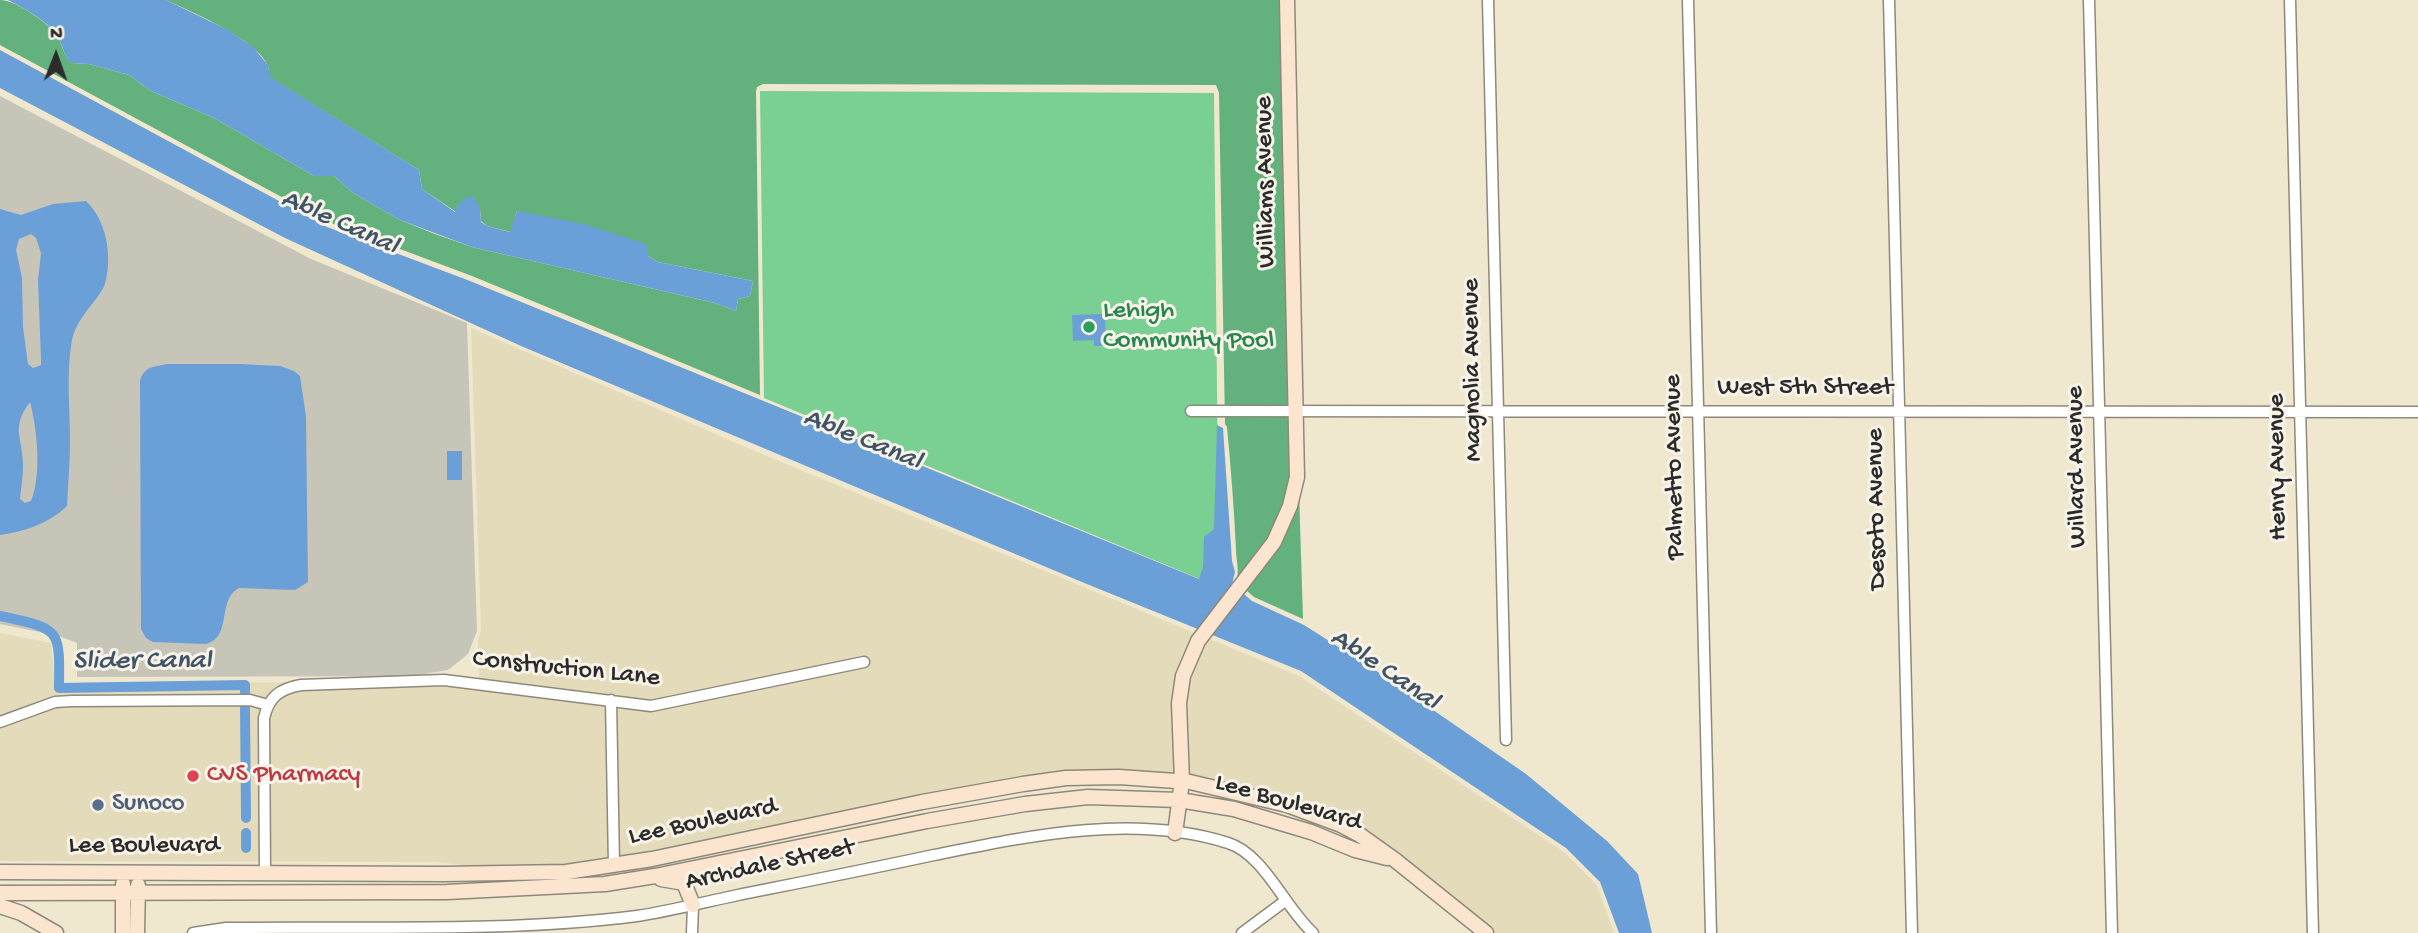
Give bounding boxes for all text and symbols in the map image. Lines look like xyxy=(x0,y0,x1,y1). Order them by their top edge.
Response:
north arrow xyxy=(21,21,91,91)
text: N xyxy=(50,23,63,46)
street label: Williams Avenue xyxy=(1250,96,1284,268)
water label: Able Canal xyxy=(275,183,403,265)
street label: Magnolia Avenue xyxy=(1457,278,1491,462)
place label: Lehigh Community Pool xyxy=(1103,296,1274,358)
marker: Lehigh Community Pool xyxy=(1081,319,1097,335)
street label: West 5th Street xyxy=(1717,373,1893,405)
street label: Palmetto Avenue xyxy=(1659,374,1693,560)
street label: Willard Avenue xyxy=(2061,386,2095,548)
street label: Henry Avenue xyxy=(2262,393,2296,541)
water label: Able Canal xyxy=(798,402,926,480)
street label: Desoto Avenue xyxy=(1861,428,1895,590)
water label: Able Canal xyxy=(1323,622,1445,720)
street label: Construction Lane xyxy=(471,645,661,695)
water label: Slider Canal xyxy=(73,646,211,680)
place label: CVS Pharmacy xyxy=(207,760,360,792)
marker: CVS Pharmacy xyxy=(185,768,201,784)
street label: Lee Boulevard xyxy=(1211,768,1365,840)
place label: Sunoco xyxy=(112,789,184,821)
street label: Lee Boulevard xyxy=(626,792,780,854)
marker: Sunoco xyxy=(90,797,106,813)
street label: Lee Boulevard xyxy=(69,831,219,863)
street label: Archdale Street xyxy=(683,833,857,899)

